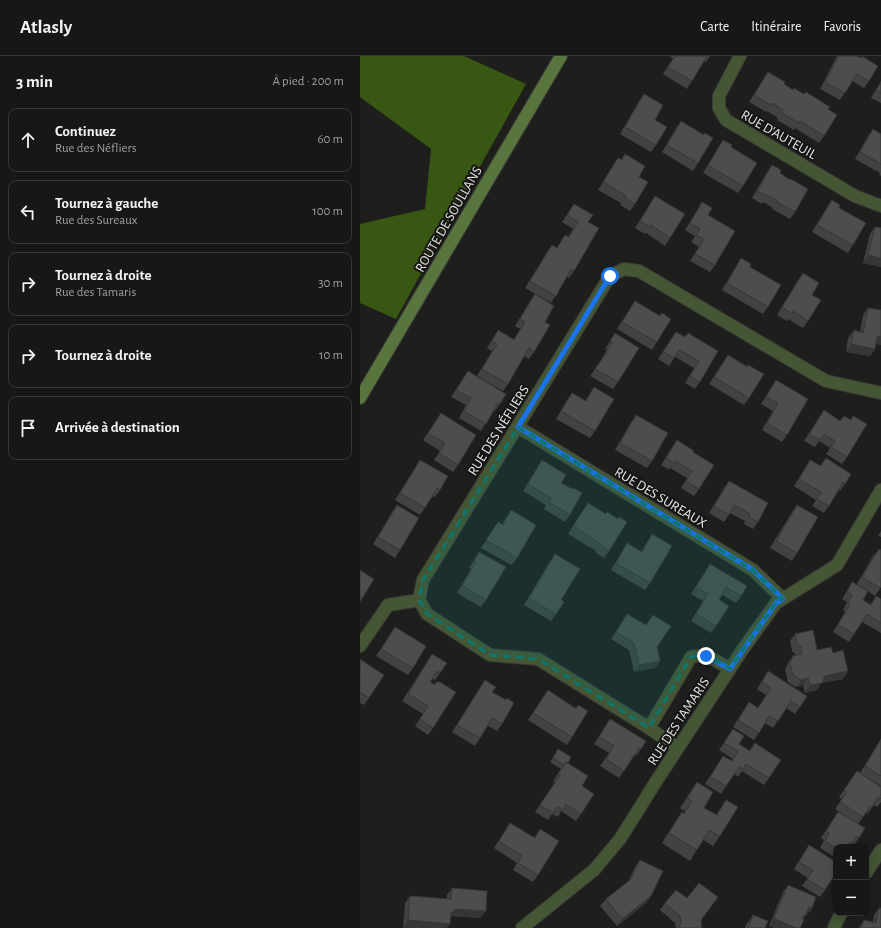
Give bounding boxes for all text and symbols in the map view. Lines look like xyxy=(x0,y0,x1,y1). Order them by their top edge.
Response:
text: Atlasly xyxy=(20,18,72,37)
text: Carte xyxy=(700,20,729,34)
text: Itinéraire xyxy=(751,20,801,34)
text: Favoris xyxy=(823,20,861,34)
text: 3 min xyxy=(16,73,53,90)
text: À pied · 200 m xyxy=(272,75,344,88)
street label: RUE D'AUTEUIL xyxy=(739,108,819,162)
text: Continuez xyxy=(55,124,116,139)
icon: ahead xyxy=(17,129,39,151)
text: 60 m xyxy=(317,133,343,146)
text: Rue des Néfliers xyxy=(55,142,137,155)
street label: ROUTE DE SOULLANS xyxy=(413,164,485,275)
text: Tournez à gauche xyxy=(55,196,158,211)
icon: left xyxy=(17,201,39,223)
text: 100 m xyxy=(312,205,343,218)
text: Rue des Sureaux xyxy=(55,214,138,227)
route start xyxy=(601,267,619,285)
text: Tournez à droite xyxy=(55,268,152,283)
icon: right xyxy=(17,273,39,295)
text: 30 m xyxy=(318,277,343,290)
text: Rue des Tamaris xyxy=(55,286,136,299)
icon: right xyxy=(17,345,39,367)
text: Tournez à droite xyxy=(55,348,152,363)
text: 10 m xyxy=(319,349,343,362)
street label: RUE DES NÉFLIERS xyxy=(463,382,532,478)
icon: arrive xyxy=(17,417,39,439)
text: Arrivée à destination xyxy=(55,420,180,435)
street label: RUE DES SUREAUX xyxy=(612,465,709,531)
route end xyxy=(697,647,715,665)
street label: RUE DES TAMARIS xyxy=(645,675,712,768)
map controls xyxy=(833,844,869,916)
button: + xyxy=(833,844,869,880)
button: − xyxy=(833,880,869,916)

